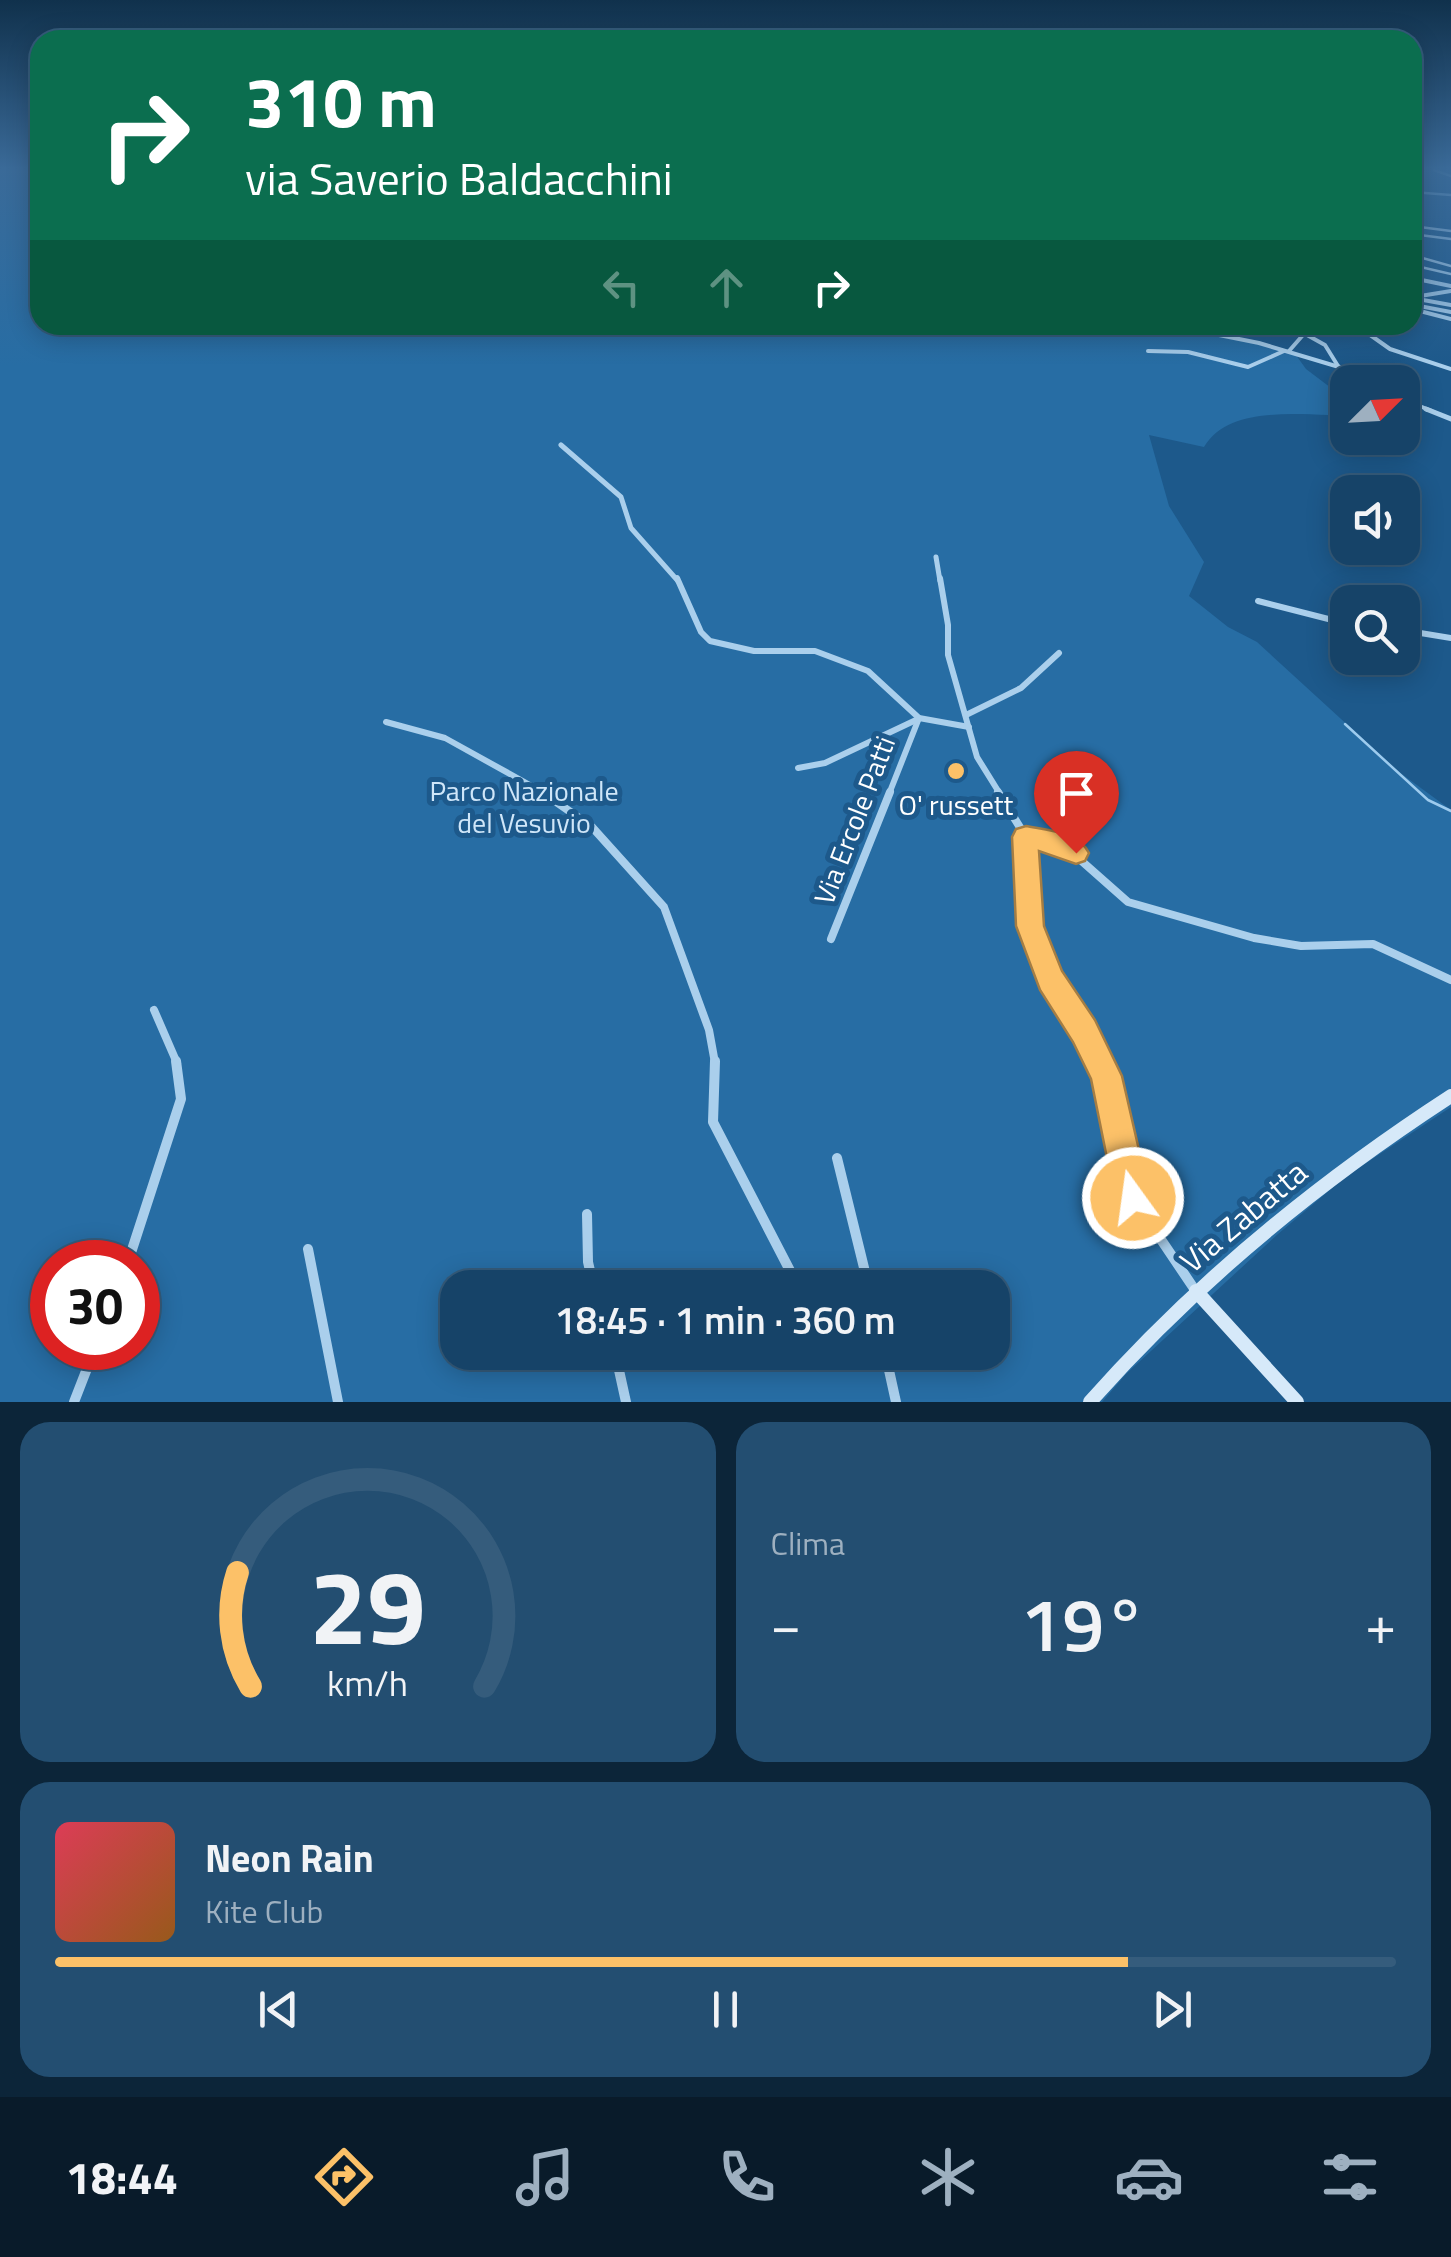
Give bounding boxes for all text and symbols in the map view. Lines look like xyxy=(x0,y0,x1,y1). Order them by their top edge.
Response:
text: 310 m xyxy=(245,48,437,154)
icon: right xyxy=(80,70,210,200)
text: via Saverio Baldacchini xyxy=(245,144,673,212)
icon: left xyxy=(594,260,649,315)
icon: ahead xyxy=(699,260,754,315)
icon: right xyxy=(804,260,859,315)
north arrow xyxy=(1330,365,1420,455)
map controls xyxy=(1330,365,1420,675)
button: sound xyxy=(1330,475,1420,565)
button: search xyxy=(1330,585,1420,675)
street label: Via Ercole Patti xyxy=(802,729,906,911)
pin xyxy=(1034,751,1119,854)
marker: O' russett xyxy=(945,760,967,782)
icon: arrive xyxy=(1049,766,1104,821)
park label: Parco Nazionale del Vesuvio xyxy=(429,769,619,844)
place label: O' russett xyxy=(899,783,1014,826)
position arrow xyxy=(1081,1146,1185,1250)
street label: Via Zabatta xyxy=(1169,1148,1317,1284)
speed limit sign: 30 xyxy=(30,1240,160,1370)
text: 18:45 · 1 min · 360 m xyxy=(554,1291,896,1349)
text: Clima xyxy=(771,1519,845,1567)
text: 29 xyxy=(310,1526,426,1684)
text: 19° xyxy=(1020,1566,1146,1680)
text: − xyxy=(771,1582,801,1665)
text: + xyxy=(1365,1582,1396,1665)
text: km/h xyxy=(327,1655,408,1710)
text: Neon Rain xyxy=(205,1829,374,1887)
text: Kite Club xyxy=(205,1887,323,1935)
icon: previous xyxy=(251,1982,306,2037)
icon: pause xyxy=(698,1982,753,2037)
icon: next xyxy=(1145,1982,1200,2037)
icon: directions xyxy=(309,2142,379,2212)
icon: music xyxy=(510,2142,580,2212)
icon: phone xyxy=(712,2142,782,2212)
icon: climate xyxy=(913,2142,983,2212)
icon: car xyxy=(1114,2142,1184,2212)
icon: filters xyxy=(1315,2142,1385,2212)
text: 18:44 xyxy=(66,2143,178,2211)

